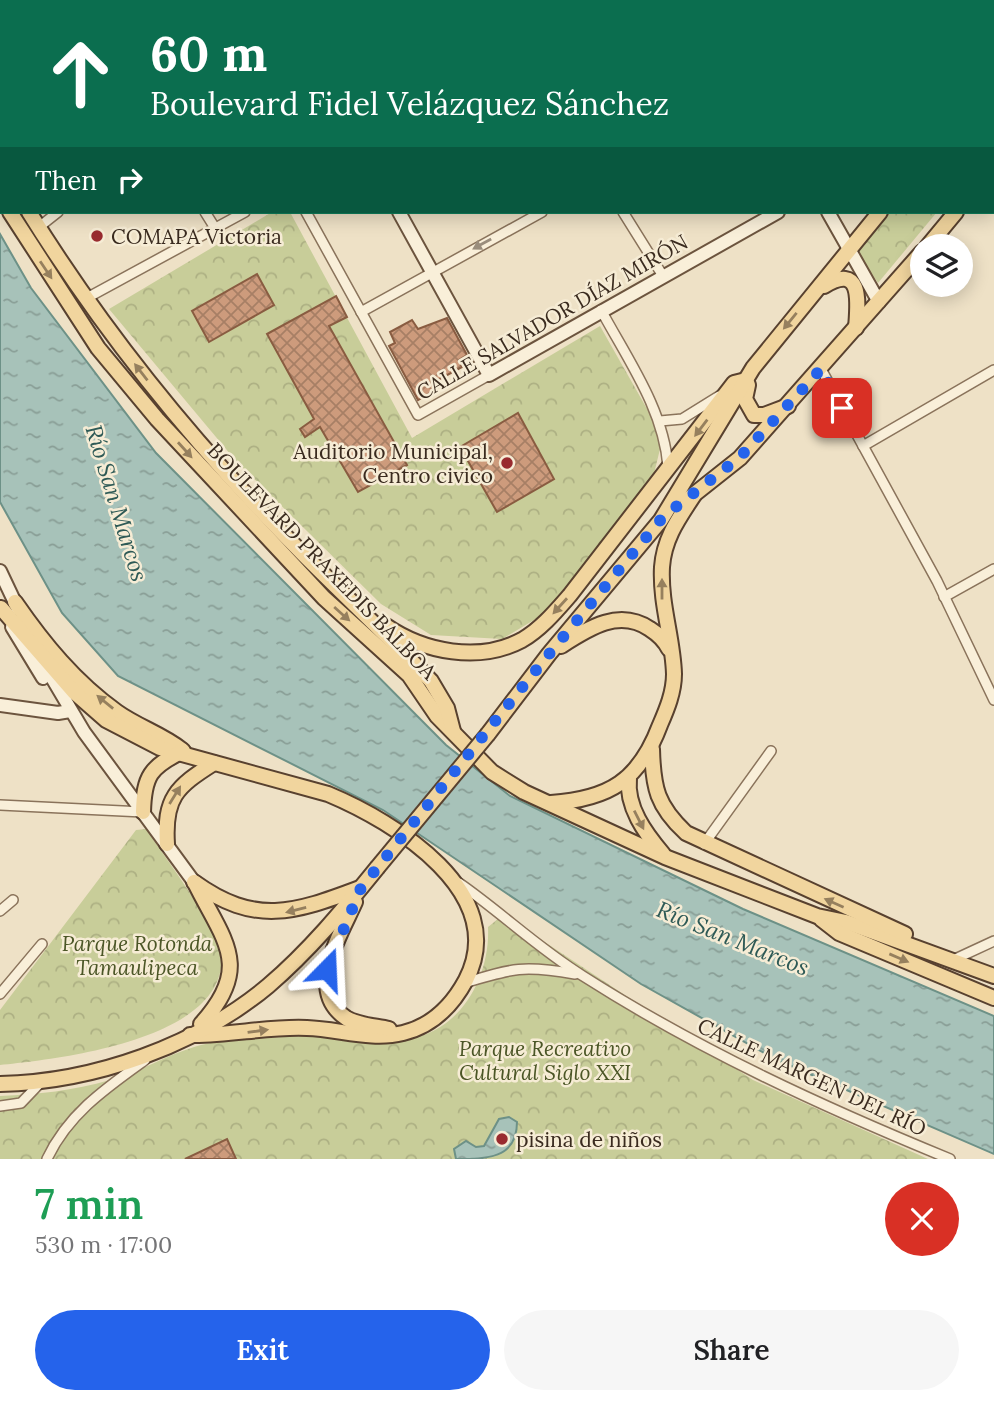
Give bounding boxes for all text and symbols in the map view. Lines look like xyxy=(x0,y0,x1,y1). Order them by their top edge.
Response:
text: 60 m xyxy=(150,22,267,84)
icon: ahead xyxy=(35,28,126,119)
text: Boulevard Fidel Velázquez Sánchez xyxy=(150,83,669,124)
icon: right xyxy=(111,161,149,199)
text: Then xyxy=(35,164,97,197)
place label: COMAPA Victoria xyxy=(111,223,282,250)
marker: COMAPA Victoria xyxy=(89,228,105,244)
street label: CALLE SALVADOR DÍAZ MIRÓN xyxy=(411,228,693,406)
map controls xyxy=(910,234,973,297)
button: layers xyxy=(910,234,973,297)
one-way arrow xyxy=(473,238,492,250)
one-way arrow xyxy=(39,261,53,279)
one-way arrow xyxy=(783,312,798,330)
one-way arrow xyxy=(134,363,149,380)
pin xyxy=(812,378,872,438)
icon: arrive xyxy=(823,389,861,427)
one-way arrow xyxy=(694,418,708,437)
water label: Río San Marcos xyxy=(79,421,155,585)
street label: BOULEVARD PRAXEDIS BALBOA xyxy=(202,437,443,686)
place label: Auditorio Municipal, Centro civico xyxy=(292,438,493,489)
one-way arrow xyxy=(176,441,192,458)
marker: Auditorio Municipal, Centro civico xyxy=(499,455,515,471)
one-way arrow xyxy=(656,578,668,600)
one-way arrow xyxy=(552,597,568,614)
one-way arrow xyxy=(333,606,351,622)
one-way arrow xyxy=(96,695,113,710)
one-way arrow xyxy=(169,785,182,805)
one-way arrow xyxy=(634,810,645,830)
water label: Río San Marcos xyxy=(652,894,814,982)
one-way arrow xyxy=(824,897,844,909)
one-way arrow xyxy=(285,905,307,916)
park label: Parque Rotonda Tamaulipeca xyxy=(62,930,213,981)
position arrow xyxy=(290,932,364,1006)
one-way arrow xyxy=(889,953,910,964)
street label: CALLE MARGEN DEL RÍO xyxy=(693,1012,931,1142)
one-way arrow xyxy=(247,1025,269,1036)
park label: Parque Recreativo Cultural Siglo XXI xyxy=(459,1035,631,1086)
place label: pisina de niños xyxy=(516,1126,662,1153)
marker: pisina de niños xyxy=(494,1131,510,1147)
text: 7 min xyxy=(35,1177,143,1231)
button: close xyxy=(885,1182,959,1256)
text: 530 m · 17:00 xyxy=(35,1230,172,1259)
button: Exit xyxy=(35,1310,490,1390)
button: Share xyxy=(504,1310,959,1390)

